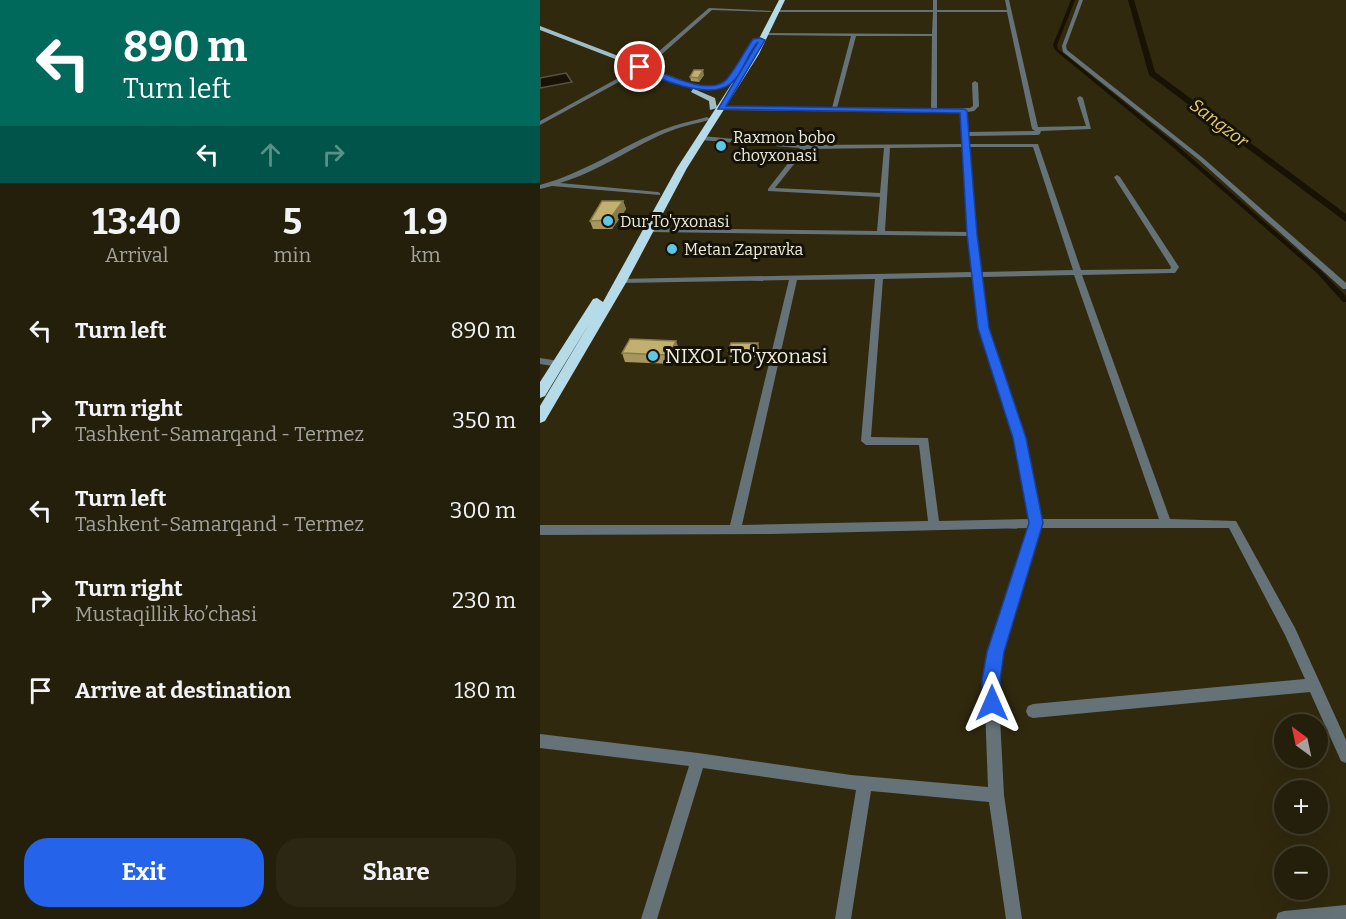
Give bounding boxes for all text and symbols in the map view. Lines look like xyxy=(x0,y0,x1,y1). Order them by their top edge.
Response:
text: 890 m xyxy=(123,22,247,72)
icon: left xyxy=(24,24,102,102)
pin xyxy=(614,41,665,92)
icon: arrive xyxy=(623,50,656,83)
text: Turn left xyxy=(123,73,231,105)
water label: Sangzor xyxy=(1185,94,1253,153)
place label: Raxmon bobo choyxonasi xyxy=(733,128,835,165)
icon: left xyxy=(191,138,224,171)
icon: ahead xyxy=(254,138,287,171)
icon: right xyxy=(317,138,350,171)
marker: Raxmon bobo choyxonasi xyxy=(714,139,728,153)
text: 13:40 xyxy=(92,200,181,244)
text: 5 xyxy=(283,200,302,244)
text: 1.9 xyxy=(403,200,448,244)
place label: Dur To'yxonasi xyxy=(620,212,730,231)
marker: Dur To'yxonasi xyxy=(601,214,615,228)
place label: Metan Zapravka xyxy=(684,240,803,259)
marker: Metan Zapravka xyxy=(665,242,679,256)
text: Arrival xyxy=(105,243,168,267)
text: min xyxy=(274,243,311,267)
text: km xyxy=(411,243,441,267)
icon: left xyxy=(24,314,57,347)
text: Turn left xyxy=(75,317,167,344)
text: 890 m xyxy=(450,317,516,344)
place label: NIXOL To'yxonasi xyxy=(665,344,827,368)
marker: NIXOL To'yxonasi xyxy=(646,349,660,363)
text: Turn right xyxy=(75,395,183,422)
icon: right xyxy=(24,404,57,437)
text: 350 m xyxy=(452,407,516,434)
text: Tashkent-Samarqand - Termez xyxy=(75,422,364,446)
text: Turn left xyxy=(75,485,167,512)
icon: left xyxy=(24,494,57,527)
text: 300 m xyxy=(450,497,516,524)
text: Tashkent-Samarqand - Termez xyxy=(75,512,364,536)
text: Turn right xyxy=(75,575,183,602)
icon: right xyxy=(24,584,57,617)
text: 230 m xyxy=(452,587,516,614)
text: Mustaqillik ko’chasi xyxy=(75,602,257,626)
position arrow xyxy=(960,671,1024,735)
icon: arrive xyxy=(24,674,57,707)
text: Arrive at destination xyxy=(75,677,291,704)
text: 180 m xyxy=(454,677,516,704)
north arrow xyxy=(1274,714,1328,768)
map controls xyxy=(1274,714,1328,900)
button: + xyxy=(1274,780,1328,834)
button: Exit xyxy=(24,838,264,907)
button: Share xyxy=(276,838,516,907)
button: − xyxy=(1274,846,1328,900)

